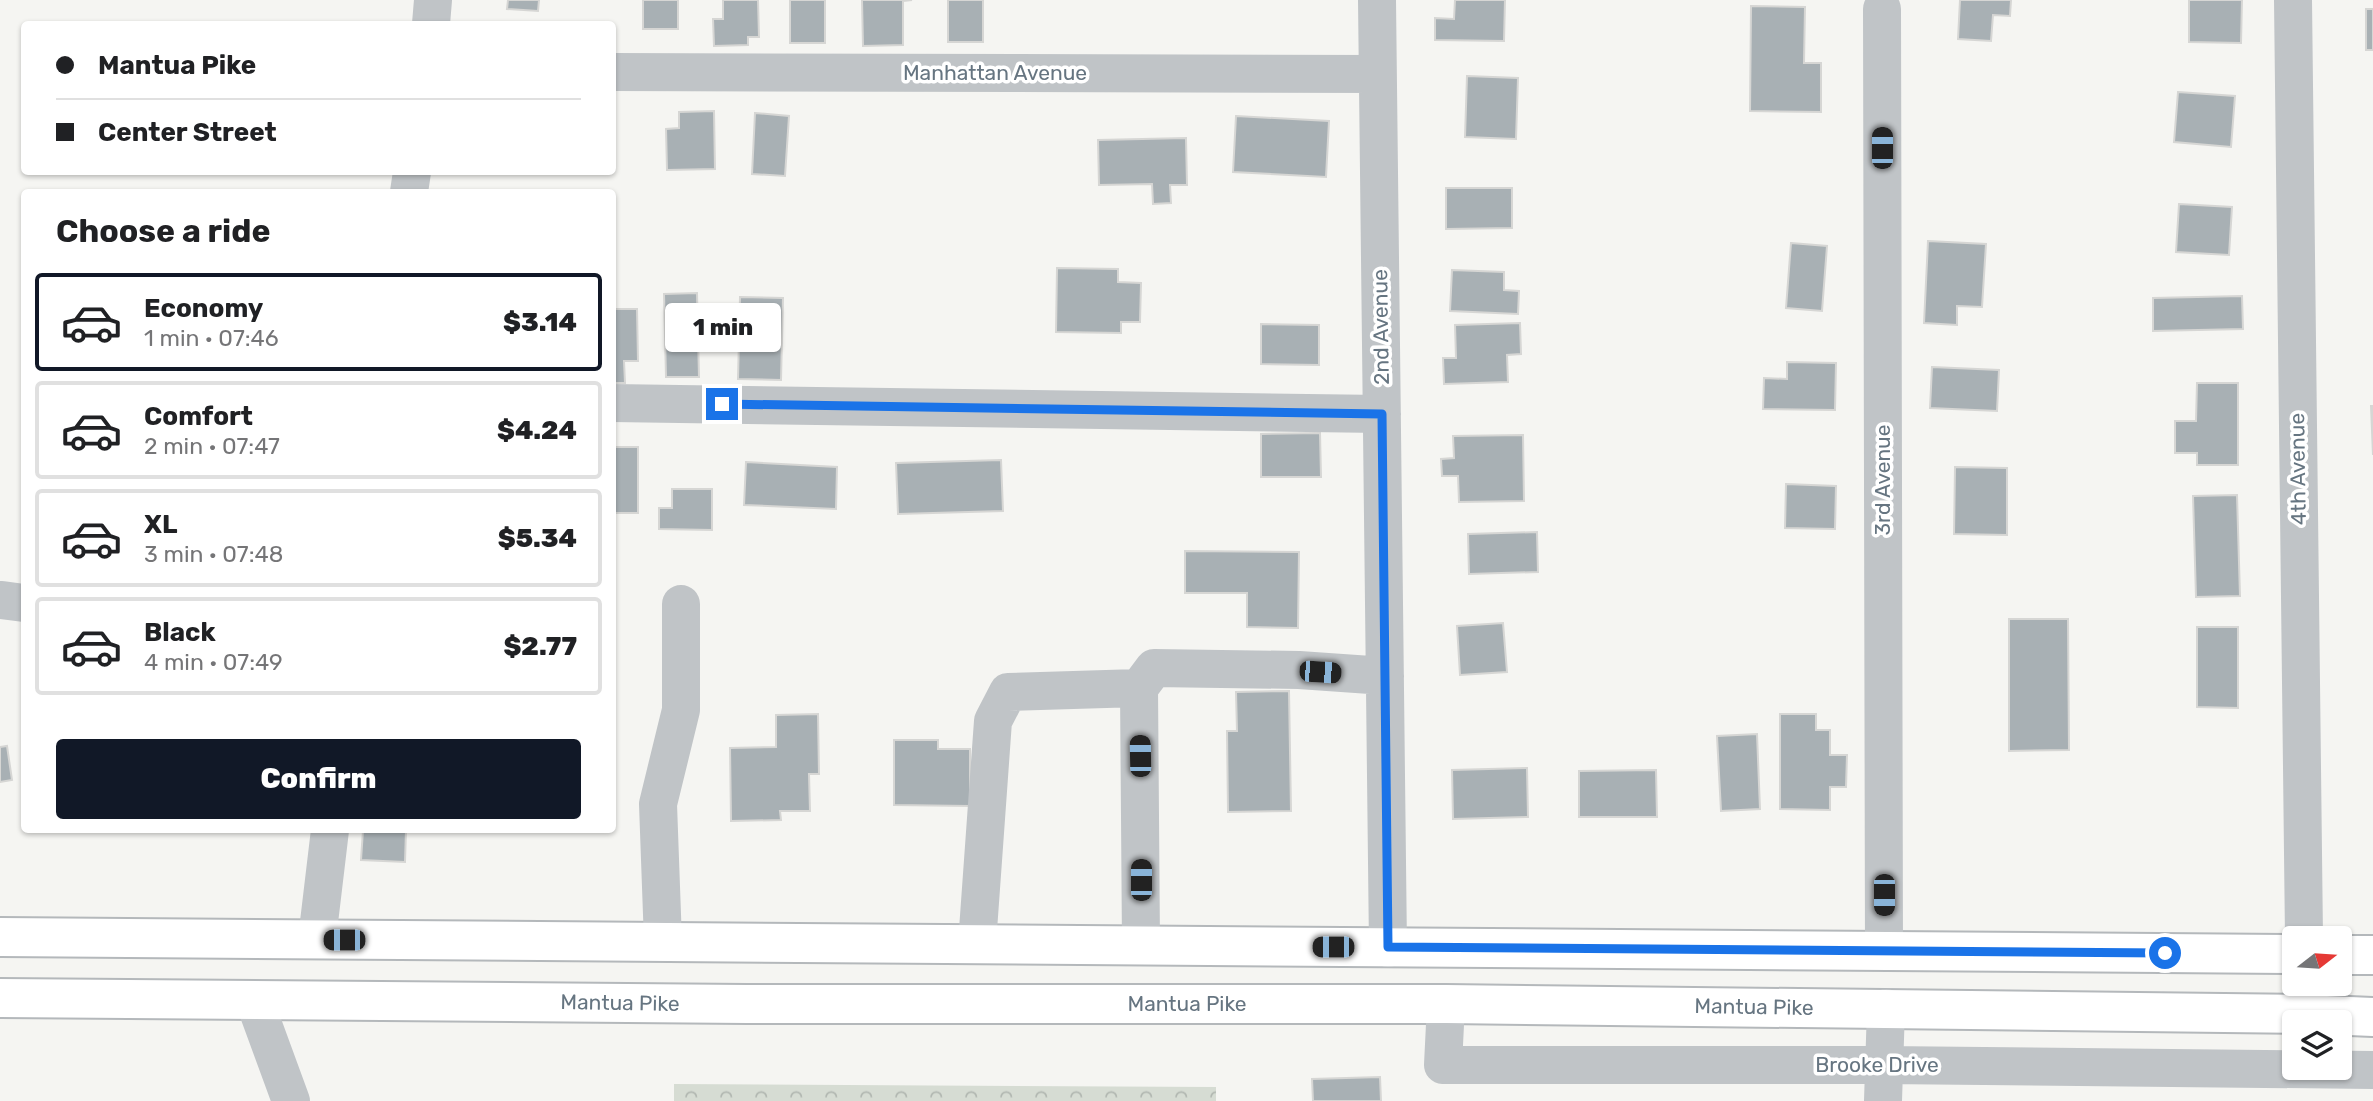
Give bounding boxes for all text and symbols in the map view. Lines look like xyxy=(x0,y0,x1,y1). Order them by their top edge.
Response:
text: Mantua Pike xyxy=(98,50,256,81)
street label: Manhattan Avenue xyxy=(903,60,1087,85)
text: Center Street xyxy=(98,117,277,148)
car xyxy=(1872,127,1893,169)
text: Choose a ride xyxy=(56,212,270,250)
street label: 2nd Avenue xyxy=(1367,269,1394,385)
icon: car xyxy=(60,291,123,354)
text: Economy xyxy=(144,293,263,324)
callout: 1 min xyxy=(664,302,780,352)
text: $3.14 xyxy=(503,307,577,338)
text: 1 min xyxy=(693,313,753,341)
text: 1 min · 07:46 xyxy=(144,324,279,352)
route end xyxy=(706,388,738,420)
icon: car xyxy=(60,399,123,462)
text: Comfort xyxy=(144,401,253,432)
street label: 4th Avenue xyxy=(2284,413,2311,525)
text: $4.24 xyxy=(497,415,577,446)
street label: 3rd Avenue xyxy=(1870,424,1895,536)
text: 2 min · 07:47 xyxy=(144,432,280,460)
icon: car xyxy=(60,507,123,570)
text: XL xyxy=(144,509,177,540)
text: $5.34 xyxy=(498,523,577,554)
text: 3 min · 07:48 xyxy=(144,540,283,568)
icon: car xyxy=(60,615,123,678)
text: Black xyxy=(144,617,216,648)
text: $2.77 xyxy=(503,631,577,662)
text: 4 min · 07:49 xyxy=(144,648,283,676)
car xyxy=(1299,660,1342,684)
car xyxy=(1130,735,1151,777)
button: Confirm xyxy=(56,739,581,819)
car xyxy=(1131,859,1152,901)
car xyxy=(1874,874,1895,916)
north arrow xyxy=(2282,926,2352,996)
map controls xyxy=(2282,926,2352,1080)
car xyxy=(324,930,366,951)
car xyxy=(1313,937,1355,958)
route start xyxy=(2149,937,2181,969)
street label: Mantua Pike xyxy=(560,989,680,1016)
street label: Mantua Pike xyxy=(1127,991,1247,1016)
street label: Mantua Pike xyxy=(1694,993,1814,1020)
button: layers xyxy=(2282,1010,2352,1080)
street label: Brooke Drive xyxy=(1815,1052,1939,1077)

